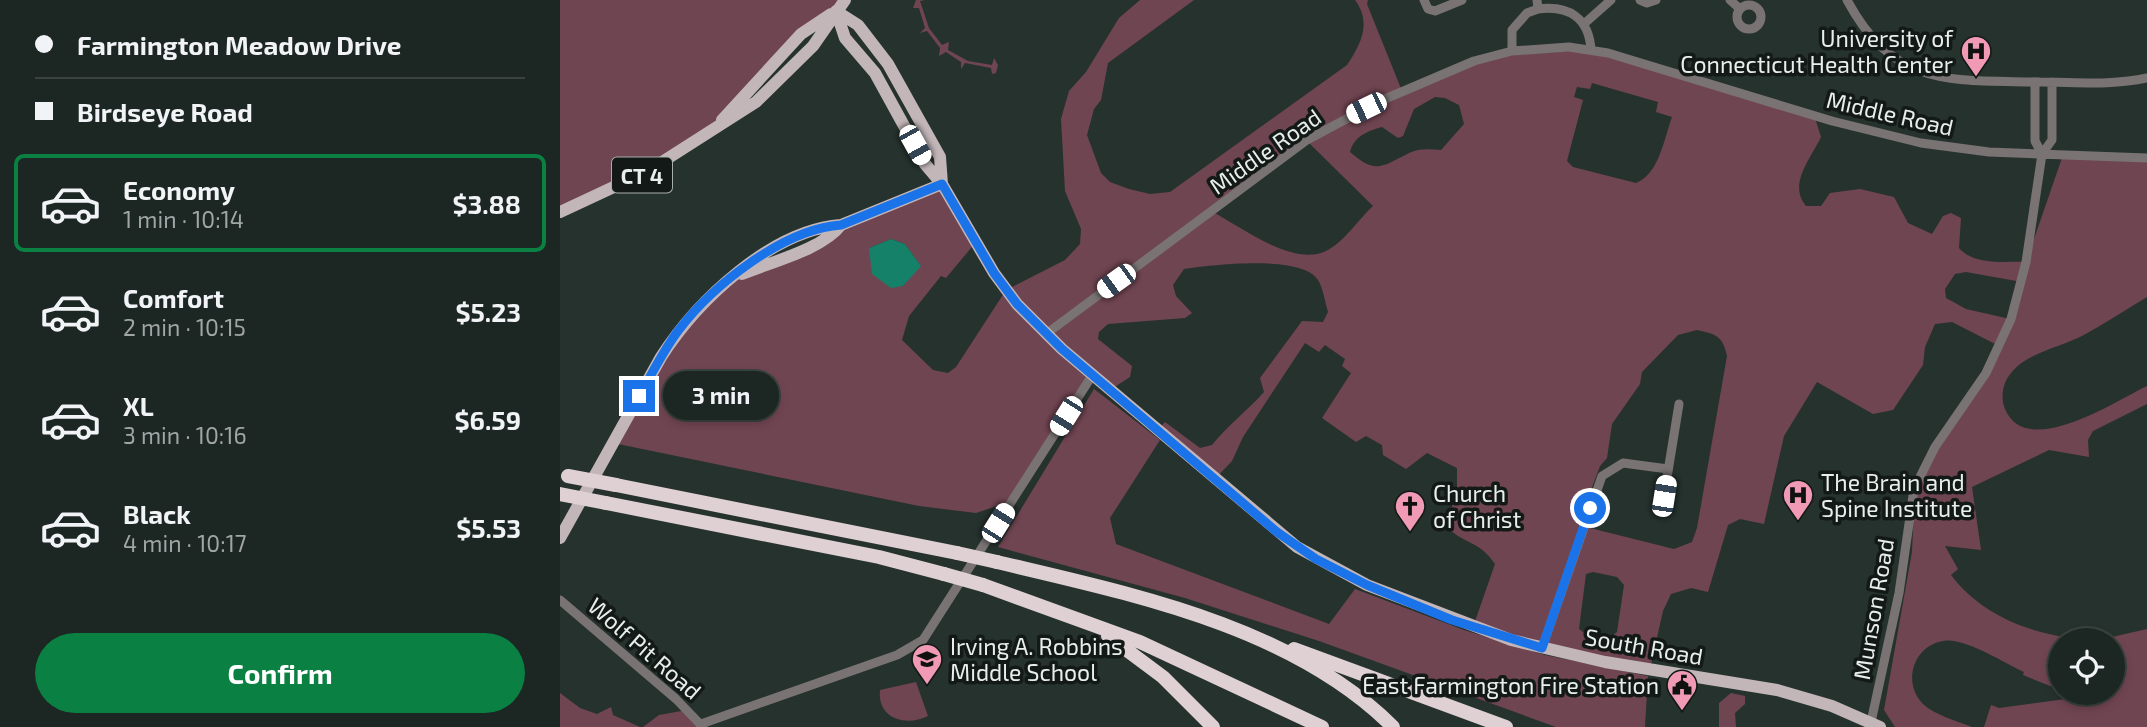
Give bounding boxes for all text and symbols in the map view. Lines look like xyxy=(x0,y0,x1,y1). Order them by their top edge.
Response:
place label: University of Connecticut Health Center xyxy=(1680,24,1954,78)
text: Farmington Meadow Drive xyxy=(77,29,401,60)
hospital icon: University of Connecticut Health Center xyxy=(1959,34,1993,78)
street label: Middle Road xyxy=(1824,85,1956,141)
car xyxy=(1343,89,1390,127)
text: Birdseye Road xyxy=(77,96,253,127)
street label: Middle Road xyxy=(1204,102,1326,200)
car xyxy=(896,122,935,168)
road number: CT 4 xyxy=(612,158,672,192)
icon: car xyxy=(39,172,102,235)
text: Economy xyxy=(123,174,235,205)
text: $3.88 xyxy=(452,188,521,219)
text: 1 min · 10:14 xyxy=(123,205,244,233)
car xyxy=(1093,260,1140,302)
icon: car xyxy=(39,280,102,343)
text: Comfort xyxy=(123,282,224,313)
text: $5.23 xyxy=(455,296,521,327)
text: 2 min · 10:15 xyxy=(123,313,246,341)
callout: 3 min xyxy=(664,372,779,420)
route end xyxy=(623,380,655,412)
text: 3 min xyxy=(692,381,750,409)
icon: car xyxy=(39,388,102,451)
text: XL xyxy=(123,390,154,421)
car xyxy=(1046,393,1087,439)
text: $6.59 xyxy=(455,404,521,435)
text: 3 min · 10:16 xyxy=(123,421,247,449)
place label: The Brain and Spine Institute xyxy=(1821,468,1972,522)
car xyxy=(1651,474,1678,518)
hospital icon: The Brain and Spine Institute xyxy=(1781,478,1815,522)
place label: Church of Christ xyxy=(1433,479,1522,533)
church icon: Church of Christ xyxy=(1393,489,1427,533)
route start xyxy=(1574,492,1606,524)
icon: car xyxy=(39,496,102,559)
text: Black xyxy=(123,498,191,529)
car xyxy=(978,500,1019,546)
text: $5.53 xyxy=(456,512,521,543)
text: 4 min · 10:17 xyxy=(123,529,247,557)
street label: Munson Road xyxy=(1847,536,1899,682)
street label: Wolf Pit Road xyxy=(583,591,707,705)
street label: South Road xyxy=(1583,622,1705,670)
map controls xyxy=(2048,628,2125,705)
button: locate xyxy=(2048,628,2125,705)
place label: Irving A. Robbins Middle School xyxy=(950,632,1123,686)
button: Confirm xyxy=(35,633,525,713)
school or university icon: Irving A. Robbins Middle School xyxy=(910,642,944,686)
public building icon: East Farmington Fire Station xyxy=(1665,668,1699,712)
place label: East Farmington Fire Station xyxy=(1362,671,1659,699)

